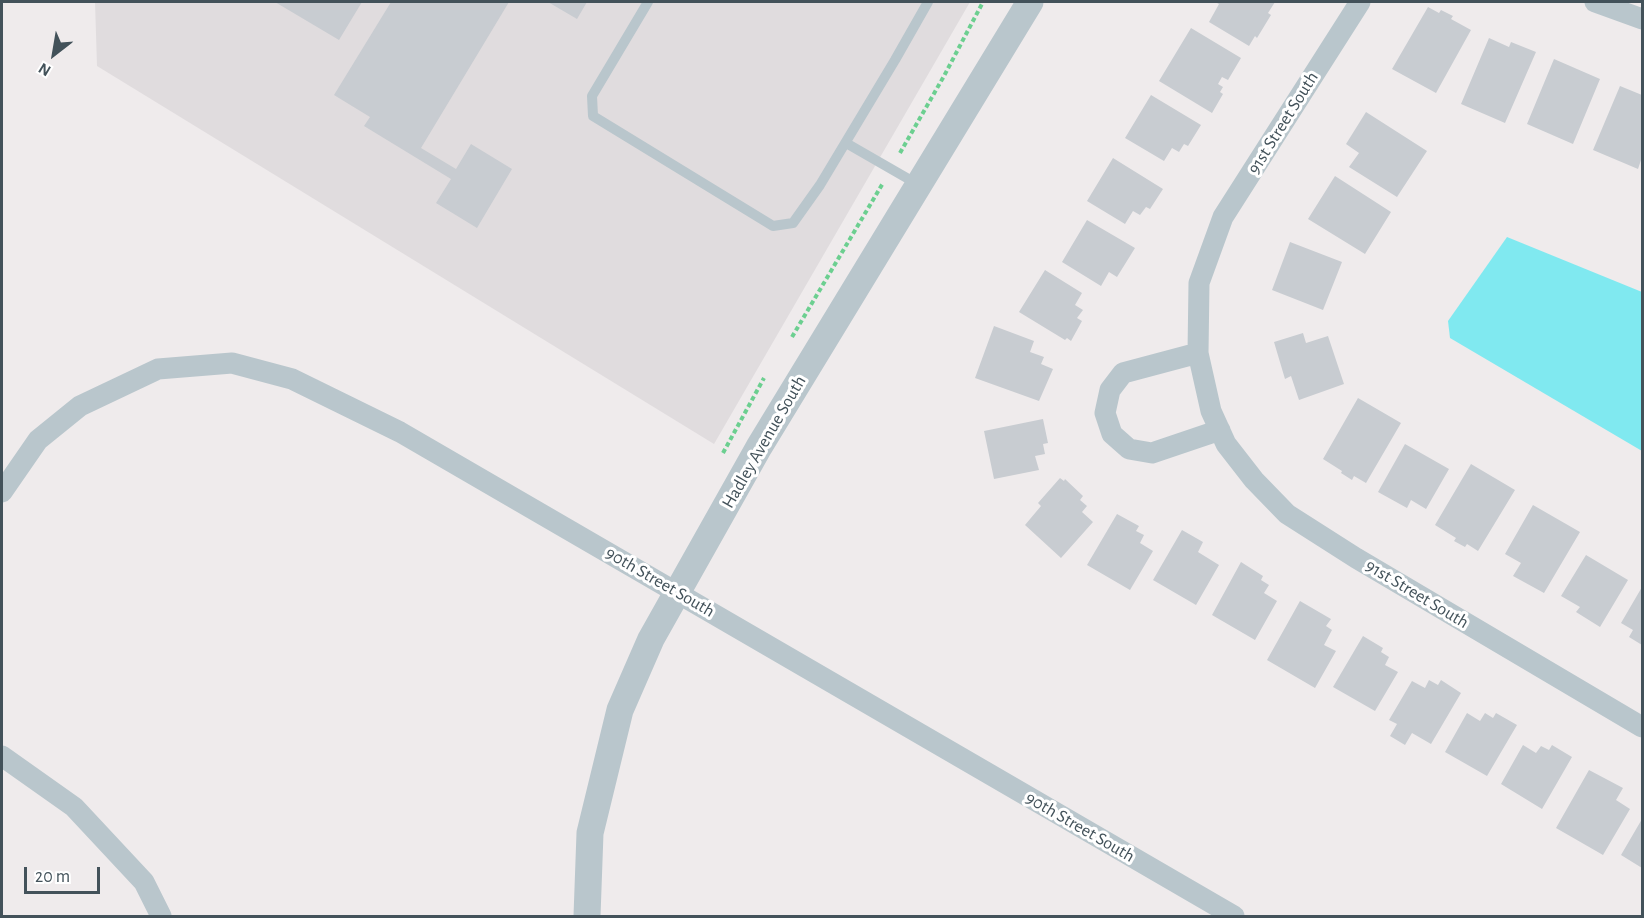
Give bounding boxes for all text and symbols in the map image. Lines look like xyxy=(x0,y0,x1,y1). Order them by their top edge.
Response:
north arrow xyxy=(24,24,84,84)
text: N xyxy=(36,60,54,79)
street label: 91st Street South xyxy=(1243,68,1323,178)
street label: Hadley Avenue South xyxy=(717,372,811,512)
street label: 90th Street South xyxy=(601,542,719,622)
street label: 91st Street South xyxy=(1361,555,1473,633)
street label: 90th Street South xyxy=(1021,787,1139,867)
scale bar xyxy=(27,855,104,893)
text: 20 m xyxy=(35,868,70,886)

